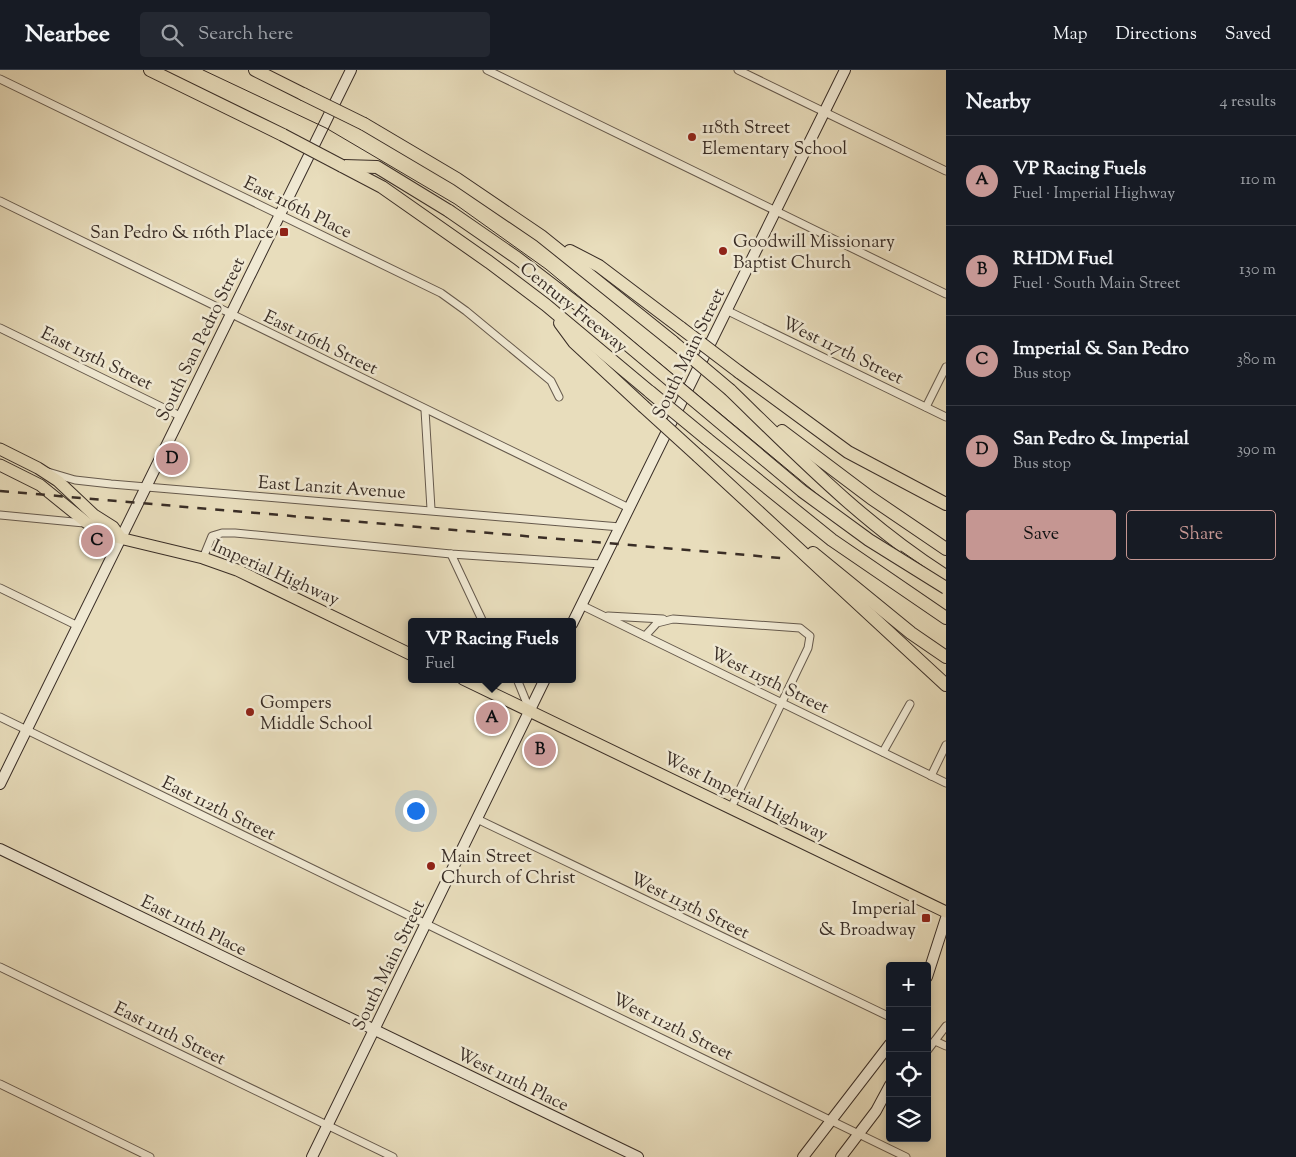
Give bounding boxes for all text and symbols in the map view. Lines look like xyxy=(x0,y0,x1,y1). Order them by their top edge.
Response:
search box xyxy=(140,12,490,57)
text: Nearbee xyxy=(25,18,110,52)
icon: search xyxy=(158,21,186,49)
text: Search here xyxy=(198,21,293,48)
text: Map xyxy=(1053,22,1088,48)
text: Directions xyxy=(1116,22,1197,48)
text: Saved xyxy=(1225,22,1271,48)
text: Nearby xyxy=(966,88,1031,118)
text: 4 results xyxy=(1220,91,1276,114)
place label: 118th Street Elementary School xyxy=(702,116,847,163)
marker: 118th Street Elementary School xyxy=(686,131,698,143)
text: VP Racing Fuels xyxy=(1013,156,1146,183)
text: A xyxy=(976,169,989,192)
text: 110 m xyxy=(1240,169,1276,192)
street label: East 116th Place xyxy=(239,171,356,246)
text: Fuel · Imperial Highway xyxy=(1013,183,1175,206)
place label: San Pedro & 116th Place xyxy=(90,221,274,247)
marker: San Pedro & 116th Place xyxy=(278,226,290,238)
place label: Goodwill Missionary Baptist Church xyxy=(733,230,895,277)
marker: Goodwill Missionary Baptist Church xyxy=(717,245,729,257)
text: RHDM Fuel xyxy=(1013,246,1113,273)
street label: South San Pedro Street xyxy=(151,253,253,426)
street label: Century Freeway xyxy=(513,257,632,360)
text: B xyxy=(977,259,987,282)
text: 130 m xyxy=(1239,259,1276,282)
text: Fuel · South Main Street xyxy=(1013,273,1180,296)
street label: South Main Street xyxy=(647,284,733,424)
street label: East 116th Street xyxy=(259,305,382,383)
street label: West 117th Street xyxy=(777,311,907,392)
street label: East 115th Street xyxy=(36,321,157,398)
text: Imperial & San Pedro xyxy=(1013,336,1189,363)
text: C xyxy=(976,349,988,372)
text: 380 m xyxy=(1236,349,1276,372)
text: Bus stop xyxy=(1013,363,1071,386)
text: San Pedro & Imperial xyxy=(1013,426,1189,453)
text: D xyxy=(976,439,988,462)
text: 390 m xyxy=(1237,439,1276,462)
pin: D xyxy=(156,440,188,478)
text: Bus stop xyxy=(1013,453,1071,476)
street label: East Lanzit Avenue xyxy=(257,471,407,507)
button: Save xyxy=(966,510,1116,560)
button: Share xyxy=(1126,510,1276,560)
pin: C xyxy=(81,522,113,560)
street label: Imperial Highway xyxy=(207,534,343,614)
popup xyxy=(408,618,576,683)
text: VP Racing Fuels xyxy=(425,626,559,653)
street label: West 115th Street xyxy=(705,642,833,722)
text: Fuel xyxy=(425,653,455,676)
place label: Gompers Middle School xyxy=(260,691,373,738)
pin: A xyxy=(476,699,508,737)
marker: Gompers Middle School xyxy=(244,706,256,718)
pin: B xyxy=(524,731,556,769)
street label: West Imperial Highway xyxy=(658,747,832,849)
street label: East 112th Street xyxy=(157,771,279,849)
your location xyxy=(403,798,429,824)
place label: Main Street Church of Christ xyxy=(441,845,575,892)
marker: Main Street Church of Christ xyxy=(425,860,437,872)
street label: West 113th Street xyxy=(625,867,753,947)
street label: East 111th Place xyxy=(136,890,250,964)
street label: South Main Street xyxy=(347,896,433,1036)
place label: Imperial & Broadway xyxy=(819,897,916,944)
marker: Imperial & Broadway xyxy=(920,912,932,924)
map controls xyxy=(886,962,931,1142)
button: + xyxy=(886,962,931,1007)
street label: West 112th Street xyxy=(607,987,737,1068)
street label: East 111th Street xyxy=(109,996,229,1073)
button: − xyxy=(886,1007,931,1052)
street label: West 111th Place xyxy=(451,1042,573,1119)
button: locate xyxy=(886,1052,931,1097)
button: layers xyxy=(886,1097,931,1142)

